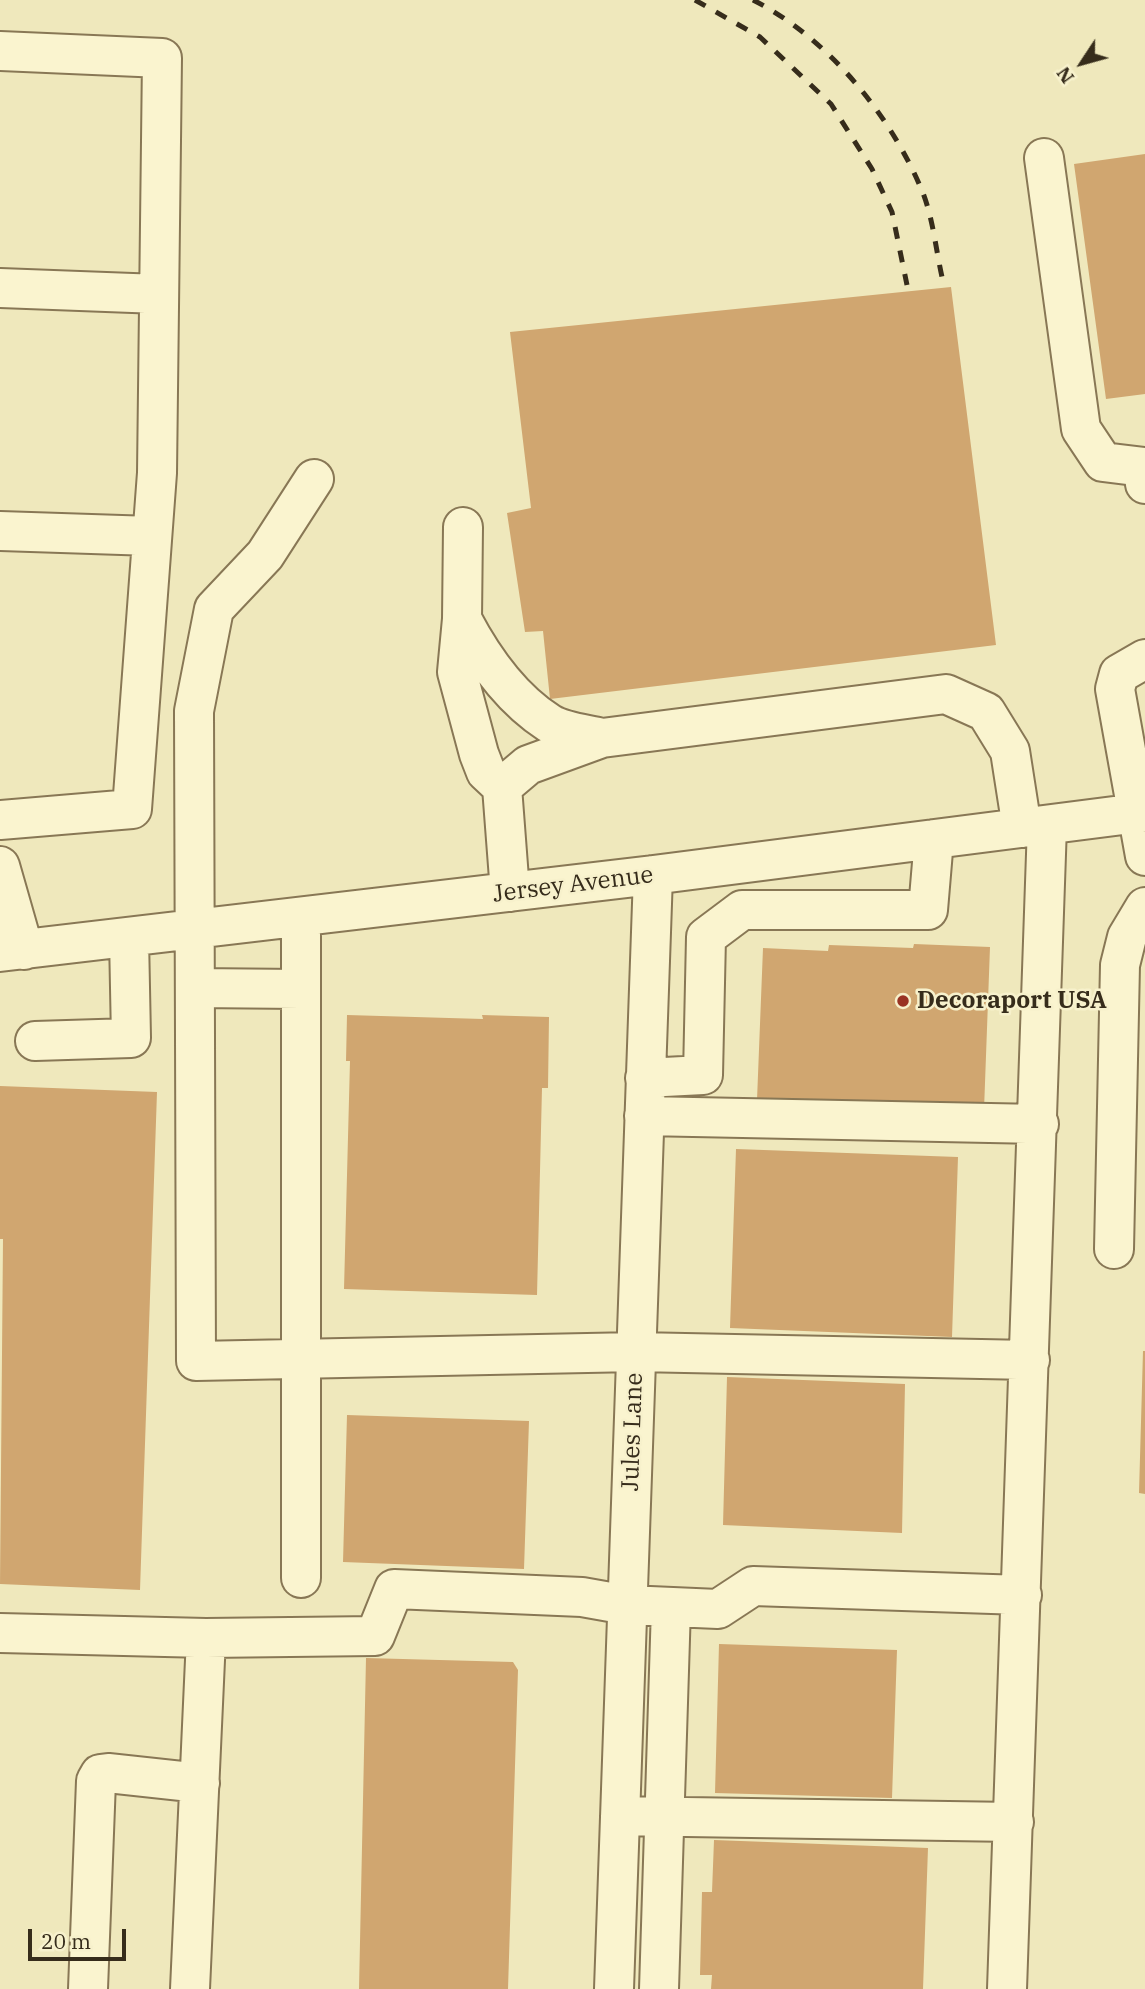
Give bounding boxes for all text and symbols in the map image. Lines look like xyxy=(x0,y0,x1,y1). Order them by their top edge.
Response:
north arrow xyxy=(1047,28,1117,98)
text: N xyxy=(1051,62,1079,88)
street label: Jersey Avenue xyxy=(491,861,655,909)
place label: Decoraport USA xyxy=(917,987,1107,1015)
marker: Decoraport USA xyxy=(895,993,911,1009)
street label: Jules Lane xyxy=(617,1372,649,1492)
scale bar xyxy=(32,1916,130,1960)
text: 20 m xyxy=(41,1927,91,1955)

